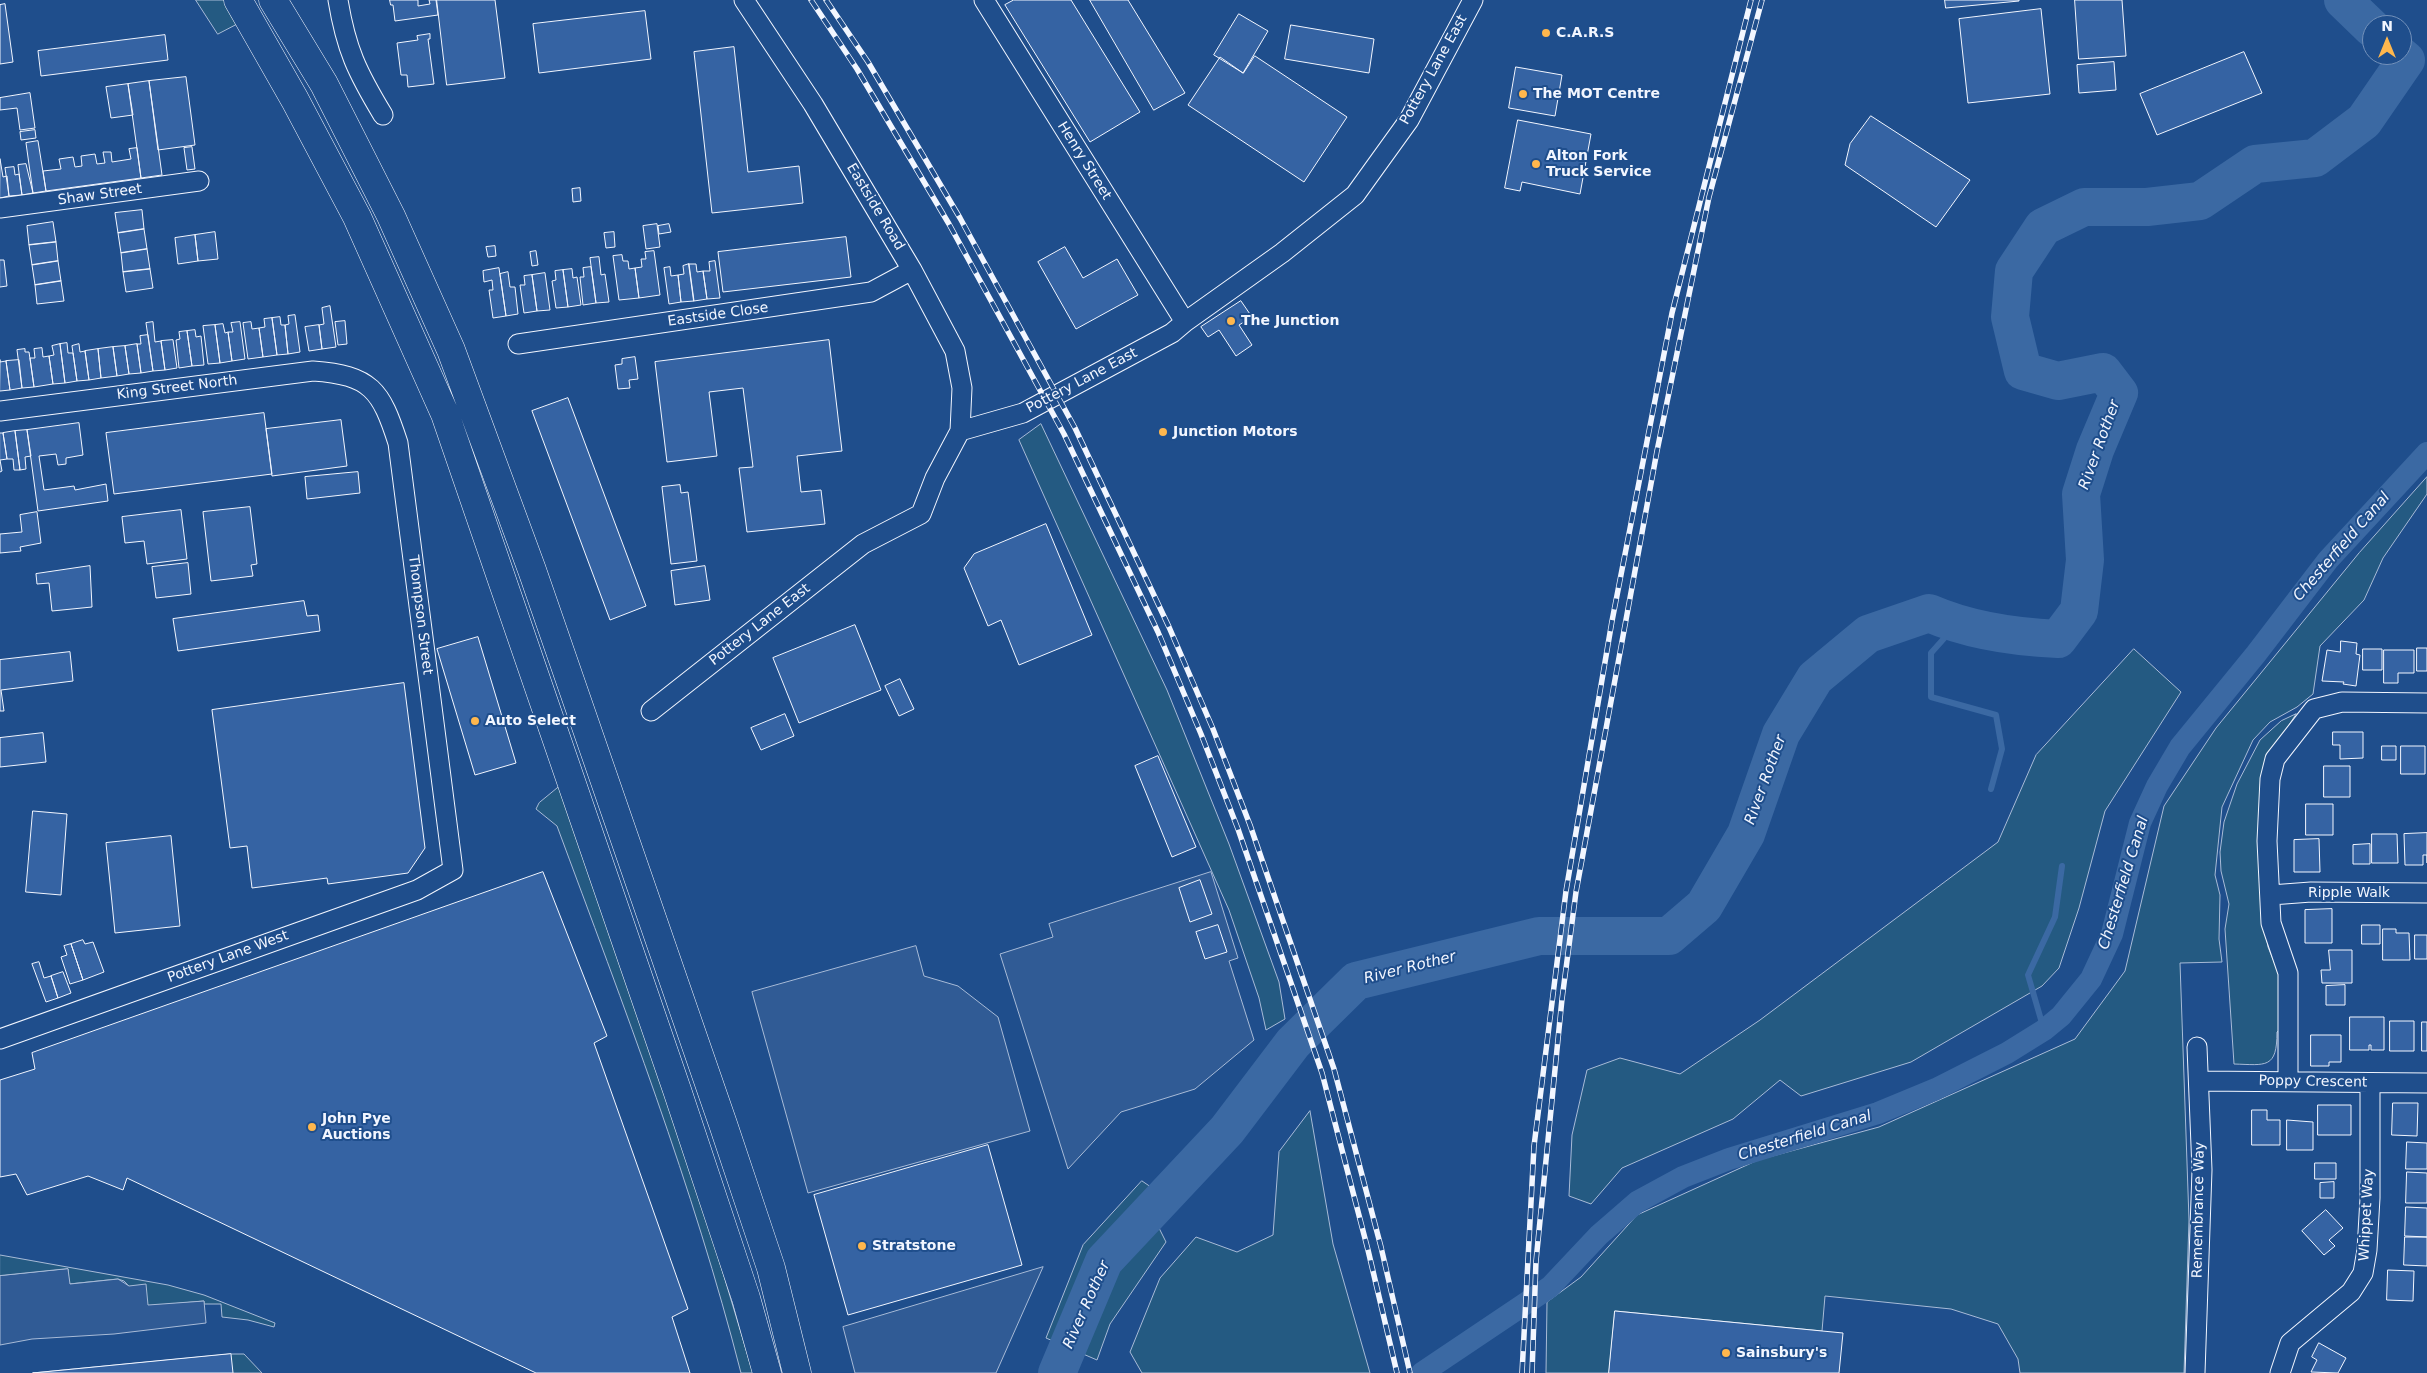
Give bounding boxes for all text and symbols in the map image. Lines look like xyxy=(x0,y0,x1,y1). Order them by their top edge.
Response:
street label: Pottery Lane East xyxy=(1397,12,1471,128)
north arrow xyxy=(2362,15,2412,65)
text: N xyxy=(2381,18,2393,34)
place label: C.A.R.S xyxy=(1556,25,1614,41)
marker: C.A.R.S xyxy=(1540,27,1552,39)
place label: The MOT Centre xyxy=(1533,86,1660,102)
marker: The MOT Centre xyxy=(1517,88,1529,100)
street label: Henry Street xyxy=(1053,119,1115,203)
place label: Alton Fork Truck Service xyxy=(1546,148,1652,180)
marker: Alton Fork Truck Service xyxy=(1530,158,1542,170)
street label: Eastside Road xyxy=(842,160,908,254)
street label: Shaw Street xyxy=(57,181,143,209)
street label: Eastside Close xyxy=(667,300,769,330)
place label: The Junction xyxy=(1241,313,1339,329)
marker: The Junction xyxy=(1225,315,1237,327)
street label: Pottery Lane East xyxy=(1024,345,1140,417)
street label: King Street North xyxy=(116,372,238,404)
water label: River Rother xyxy=(2075,398,2125,492)
place label: Junction Motors xyxy=(1173,424,1297,440)
marker: Junction Motors xyxy=(1157,426,1169,438)
water label: Chesterfield Canal xyxy=(2290,489,2394,605)
street label: Thompson Street xyxy=(404,554,436,676)
street label: Pottery Lane East xyxy=(706,580,814,670)
place label: Auto Select xyxy=(485,713,576,729)
marker: Auto Select xyxy=(469,715,481,727)
water label: River Rother xyxy=(1741,733,1791,827)
water label: Chesterfield Canal xyxy=(2095,814,2153,952)
street label: Ripple Walk xyxy=(2308,885,2390,901)
street label: Pottery Lane West xyxy=(165,927,291,987)
water label: River Rother xyxy=(1362,948,1458,988)
street label: Poppy Crescent xyxy=(2258,1073,2368,1091)
water label: Chesterfield Canal xyxy=(1736,1107,1874,1165)
place label: John Pye Auctions xyxy=(322,1111,391,1144)
marker: John Pye Auctions xyxy=(306,1121,318,1133)
street label: Remembrance Way xyxy=(2189,1142,2209,1278)
street label: Whippet Way xyxy=(2356,1168,2378,1262)
place label: Stratstone xyxy=(872,1238,956,1254)
marker: Stratstone xyxy=(856,1240,868,1252)
water label: River Rother xyxy=(1060,1258,1114,1352)
place label: Sainsbury's xyxy=(1736,1345,1827,1361)
marker: Sainsbury's xyxy=(1720,1347,1732,1359)

